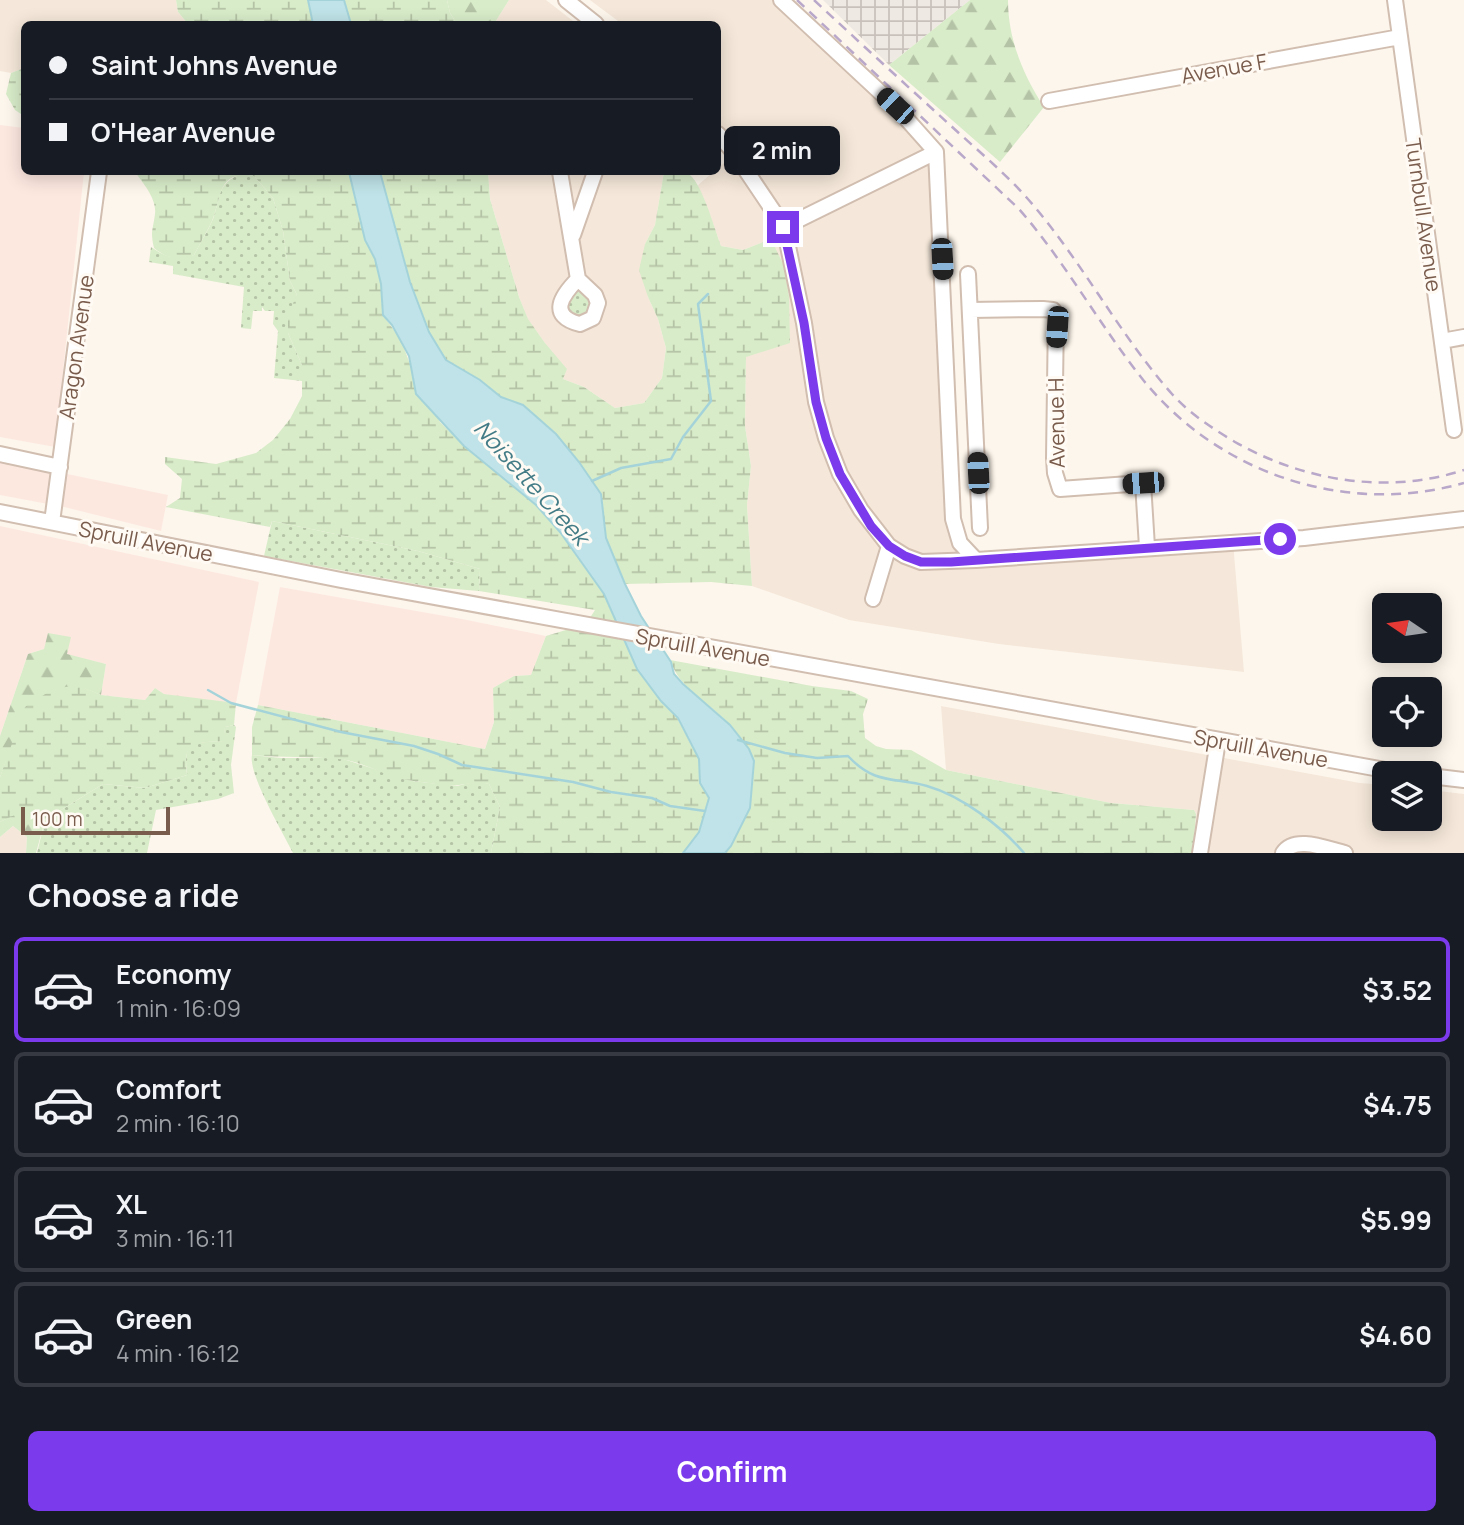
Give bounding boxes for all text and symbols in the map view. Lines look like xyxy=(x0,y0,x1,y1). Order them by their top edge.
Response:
text: Saint Johns Avenue xyxy=(91,47,338,83)
street label: Avenue F xyxy=(1179,47,1270,89)
car xyxy=(873,84,918,128)
text: O'Hear Avenue xyxy=(91,114,276,150)
callout: 2 min xyxy=(725,126,841,174)
text: 2 min xyxy=(752,134,812,166)
street label: Turnbull Avenue xyxy=(1399,136,1449,294)
route end xyxy=(767,211,799,243)
car xyxy=(931,237,954,281)
street label: Aragon Avenue xyxy=(52,273,100,421)
car xyxy=(1046,305,1069,349)
street label: Avenue H xyxy=(1041,378,1071,468)
water label: Noisette Creek xyxy=(467,413,599,554)
car xyxy=(967,451,990,495)
car xyxy=(1122,471,1165,495)
street label: Spruill Avenue xyxy=(76,514,216,568)
route start xyxy=(1264,523,1296,555)
north arrow xyxy=(1372,593,1442,663)
map controls xyxy=(1372,593,1442,831)
street label: Spruill Avenue xyxy=(633,621,773,673)
button: locate xyxy=(1372,677,1442,747)
street label: Spruill Avenue xyxy=(1191,722,1331,774)
button: layers xyxy=(1372,761,1442,831)
scale bar xyxy=(21,804,170,836)
text: 100 m xyxy=(32,806,83,832)
text: Choose a ride xyxy=(28,873,239,917)
text: Economy xyxy=(116,956,231,992)
icon: car xyxy=(32,958,95,1021)
text: $3.52 xyxy=(1363,972,1432,1008)
text: 1 min · 16:09 xyxy=(116,992,241,1024)
text: Comfort xyxy=(116,1071,222,1107)
icon: car xyxy=(32,1073,95,1136)
text: $4.75 xyxy=(1363,1087,1432,1123)
text: 2 min · 16:10 xyxy=(116,1107,240,1139)
text: XL xyxy=(116,1186,147,1222)
icon: car xyxy=(32,1188,95,1251)
text: $5.99 xyxy=(1360,1202,1432,1238)
text: 3 min · 16:11 xyxy=(116,1222,234,1254)
text: Green xyxy=(116,1301,192,1337)
icon: car xyxy=(32,1303,95,1366)
text: $4.60 xyxy=(1359,1317,1432,1353)
text: 4 min · 16:12 xyxy=(116,1337,239,1369)
button: Confirm xyxy=(28,1431,1436,1511)

